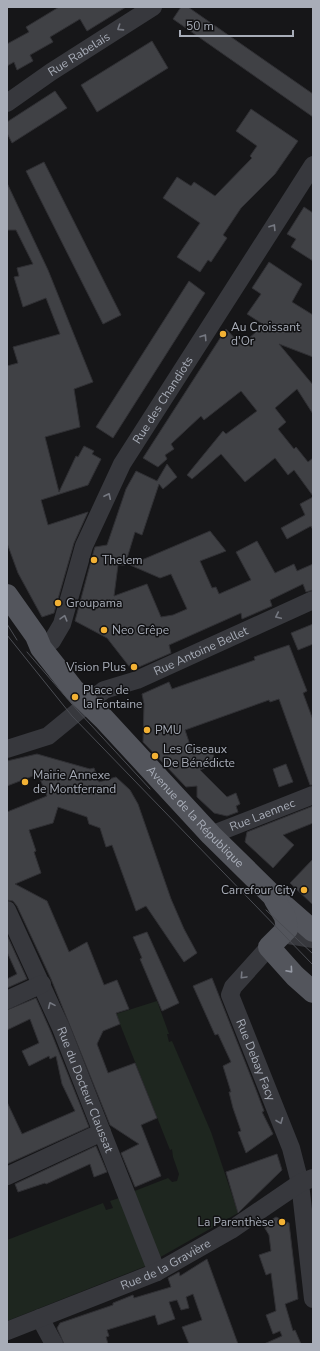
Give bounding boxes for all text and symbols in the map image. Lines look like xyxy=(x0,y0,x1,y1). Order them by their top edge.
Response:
scale bar xyxy=(180,12,293,38)
text: 50 m xyxy=(186,18,214,34)
one-way arrow xyxy=(117,23,124,31)
street label: Rue Rabelais xyxy=(45,28,113,80)
one-way arrow xyxy=(268,224,276,231)
place label: Au Croissant d'Or xyxy=(231,319,301,349)
marker: Au Croissant d'Or xyxy=(218,329,228,339)
one-way arrow xyxy=(199,334,206,341)
street label: Rue des Chandiots xyxy=(129,353,197,447)
one-way arrow xyxy=(103,492,111,500)
place label: Thelem xyxy=(102,552,143,568)
marker: Thelem xyxy=(89,555,99,565)
place label: Groupama xyxy=(66,595,122,611)
marker: Groupama xyxy=(53,598,63,608)
one-way arrow xyxy=(274,611,282,619)
one-way arrow xyxy=(59,614,68,621)
place label: Neo Crêpe xyxy=(112,622,169,638)
street label: Rue Antoine Bellet xyxy=(151,622,251,679)
marker: Neo Crêpe xyxy=(99,625,109,635)
place label: Vision Plus xyxy=(65,659,126,675)
marker: Vision Plus xyxy=(129,662,139,672)
place label: Place de la Fontaine xyxy=(83,682,142,712)
marker: Place de la Fontaine xyxy=(70,692,80,702)
place label: PMU xyxy=(155,722,182,738)
marker: PMU xyxy=(142,725,152,735)
place label: Les Ciseaux De Bénédicte xyxy=(163,741,235,771)
marker: Les Ciseaux De Bénédicte xyxy=(150,751,160,761)
street label: Avenue de la République xyxy=(143,762,247,871)
place label: Mairie Annexe de Montferrand xyxy=(33,767,116,797)
marker: Mairie Annexe de Montferrand xyxy=(20,777,30,787)
street label: Rue Laennec xyxy=(227,795,298,835)
place label: Carrefour City xyxy=(221,882,297,898)
marker: Carrefour City xyxy=(299,885,309,895)
one-way arrow xyxy=(286,966,293,973)
one-way arrow xyxy=(240,971,248,979)
one-way arrow xyxy=(48,1001,56,1009)
street label: Rue Debay Facy xyxy=(232,1016,280,1104)
street label: Rue du Docteur Claussat xyxy=(53,1024,117,1156)
one-way arrow xyxy=(275,1117,283,1124)
place label: La Parenthèse xyxy=(197,1214,274,1230)
marker: La Parenthèse xyxy=(277,1217,287,1227)
street label: Rue de la Gravière xyxy=(118,1235,213,1294)

